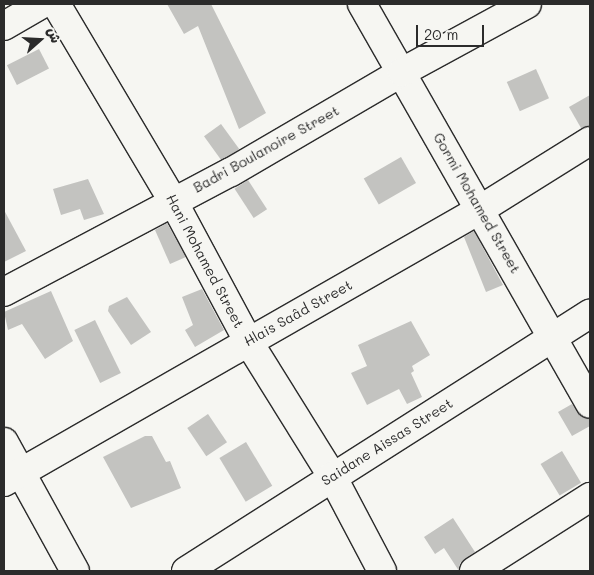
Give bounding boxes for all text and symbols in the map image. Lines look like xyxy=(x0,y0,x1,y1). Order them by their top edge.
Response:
north arrow xyxy=(15,15,65,65)
scale bar xyxy=(419,15,486,47)
text: 20 m xyxy=(424,24,458,44)
text: ش xyxy=(43,25,66,45)
street label: Badri Boulanoire Street xyxy=(190,102,342,196)
street label: Gormi Mohamed Street xyxy=(430,130,524,276)
street label: Hani Mohamed Street xyxy=(163,191,247,331)
street label: Hlais Saâd Street xyxy=(241,276,355,350)
street label: Saidane Aissas Street xyxy=(318,395,456,489)

